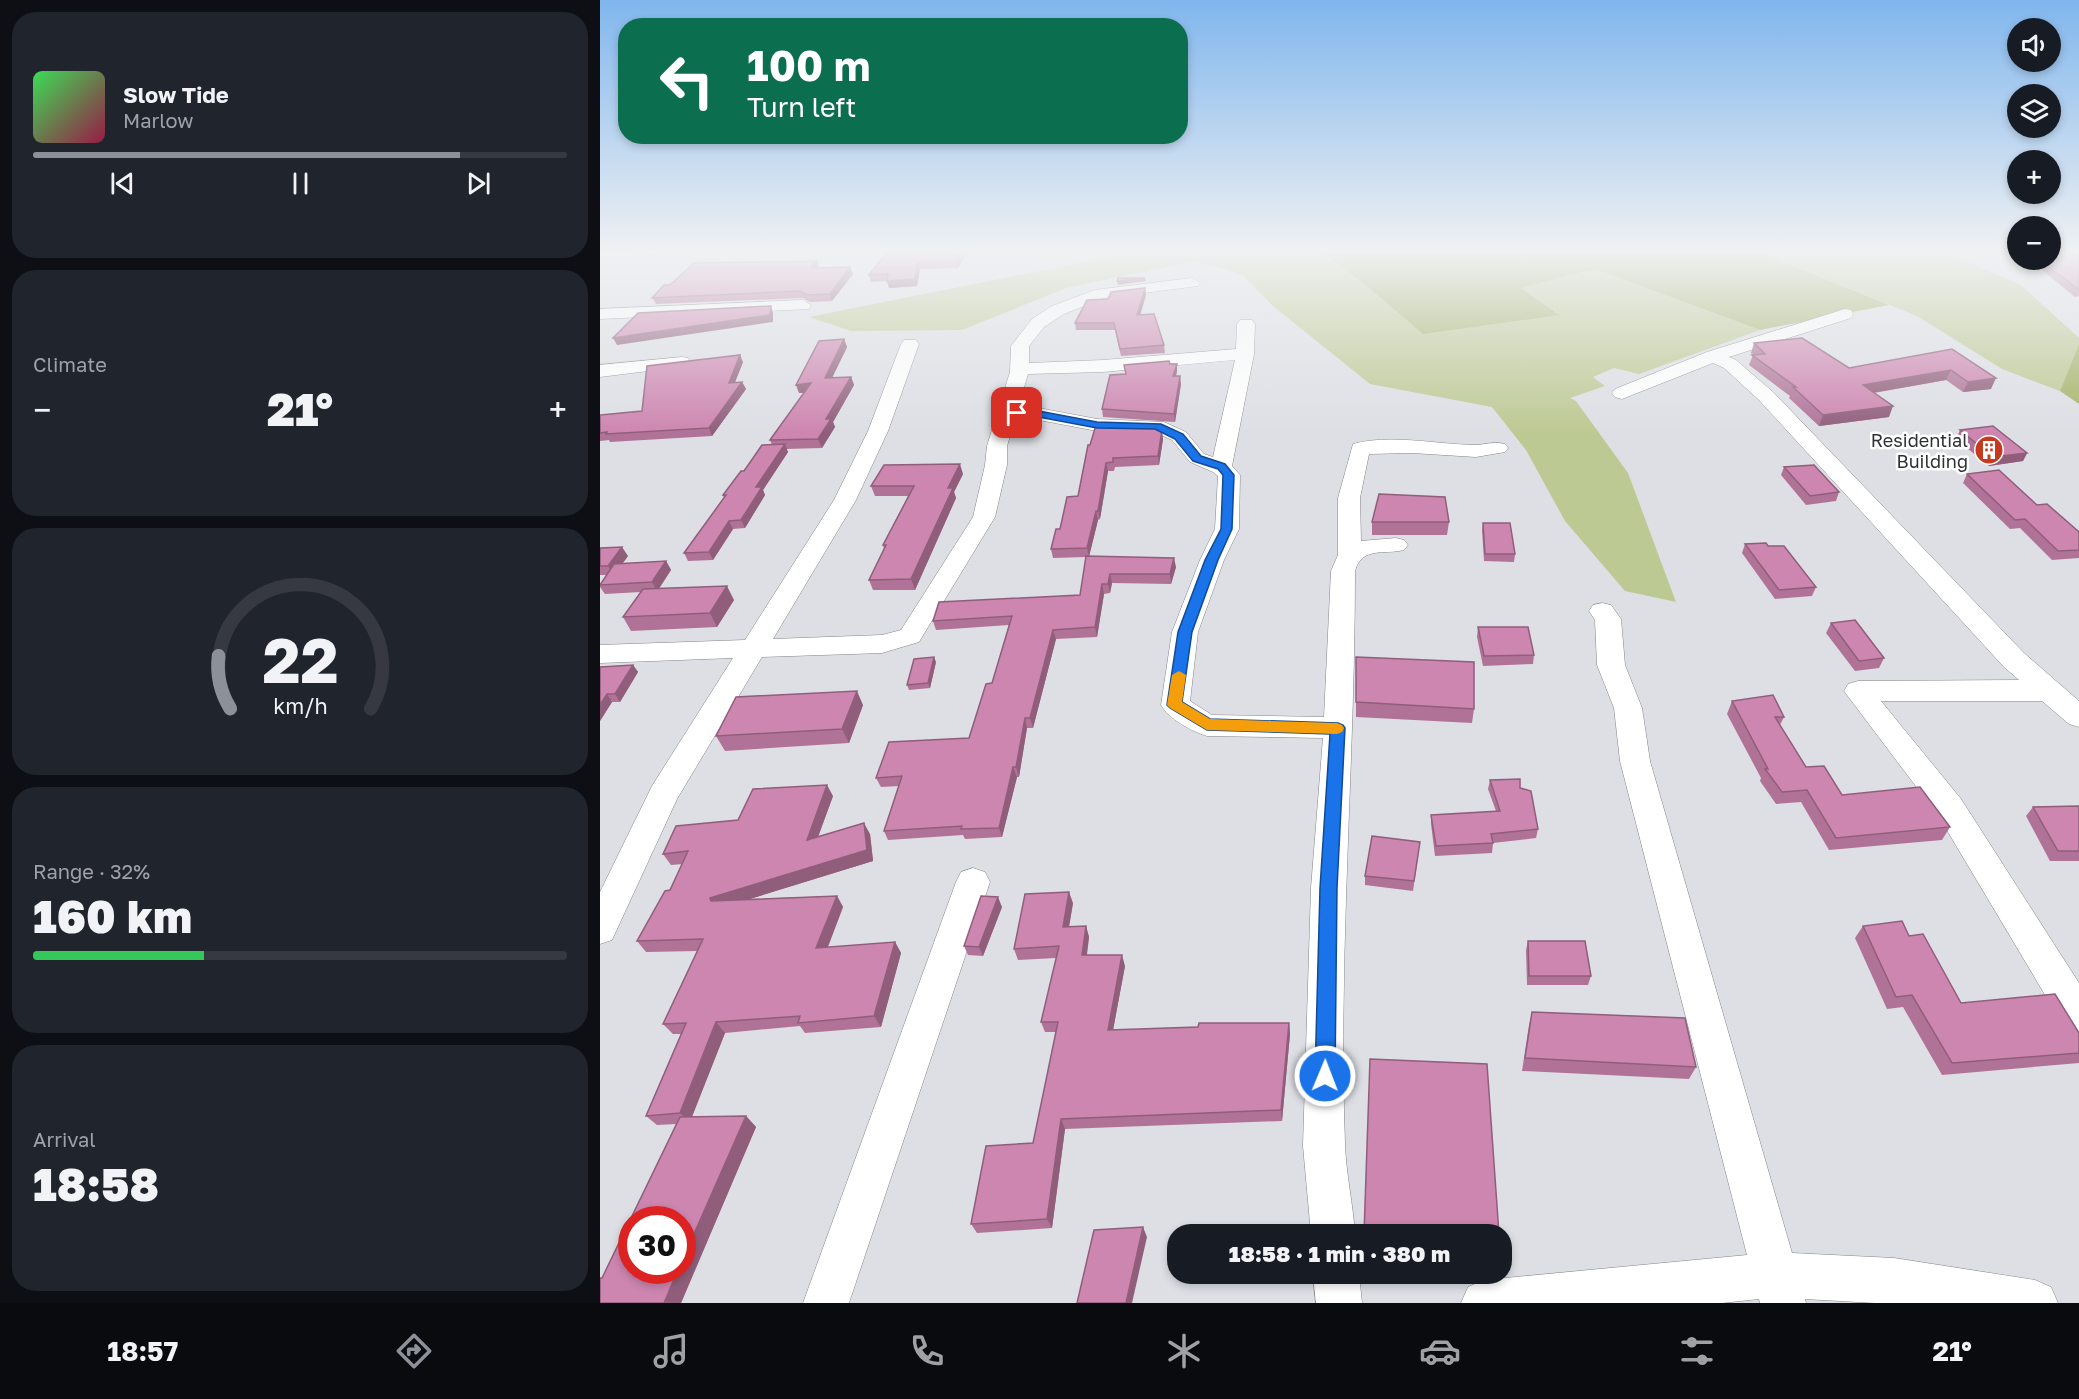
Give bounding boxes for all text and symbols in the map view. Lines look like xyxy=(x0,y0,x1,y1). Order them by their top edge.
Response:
map controls xyxy=(2007,18,2061,270)
button: sound xyxy=(2007,18,2061,72)
text: 100 m xyxy=(747,40,870,90)
icon: left xyxy=(648,42,726,120)
text: Slow Tide xyxy=(123,81,229,108)
button: layers xyxy=(2007,84,2061,138)
text: Turn left xyxy=(747,91,856,123)
text: Marlow xyxy=(123,108,194,132)
button: + xyxy=(2007,150,2061,204)
icon: previous xyxy=(106,167,139,200)
icon: pause xyxy=(284,167,317,200)
icon: next xyxy=(462,167,495,200)
button: − xyxy=(2007,216,2061,270)
text: Climate xyxy=(33,352,107,376)
text: 21° xyxy=(267,382,333,436)
pin xyxy=(991,387,1042,438)
text: − xyxy=(33,390,51,429)
text: + xyxy=(549,390,567,429)
icon: arrive xyxy=(1000,396,1033,429)
place label: Residential Building xyxy=(1871,429,1968,472)
building icon: Residential Building xyxy=(1973,434,2005,466)
text: 22 xyxy=(262,622,338,697)
text: km/h xyxy=(273,693,327,719)
text: Range · 32% xyxy=(33,859,150,883)
text: 160 km xyxy=(33,889,192,943)
position arrow xyxy=(1293,1044,1357,1108)
text: Arrival xyxy=(33,1127,96,1151)
text: 18:58 xyxy=(33,1157,159,1211)
speed limit sign: 30 xyxy=(618,1206,696,1284)
text: 18:58 · 1 min · 380 m xyxy=(1229,1240,1450,1267)
icon: directions xyxy=(393,1330,435,1372)
icon: music xyxy=(650,1330,692,1372)
icon: phone xyxy=(906,1330,948,1372)
icon: climate xyxy=(1163,1330,1205,1372)
icon: car xyxy=(1419,1330,1461,1372)
icon: filters xyxy=(1676,1330,1718,1372)
text: 18:57 xyxy=(107,1335,178,1367)
text: 21° xyxy=(1933,1335,1972,1367)

